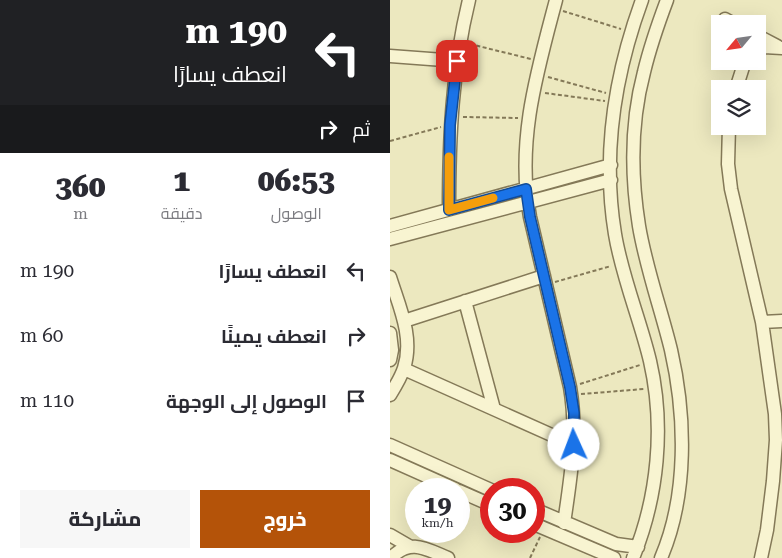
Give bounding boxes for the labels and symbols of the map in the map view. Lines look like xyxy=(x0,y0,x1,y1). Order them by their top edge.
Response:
north arrow xyxy=(711,15,766,70)
pin xyxy=(436,40,478,82)
position arrow xyxy=(547,418,599,470)
speed limit sign: 30 xyxy=(480,478,545,543)

